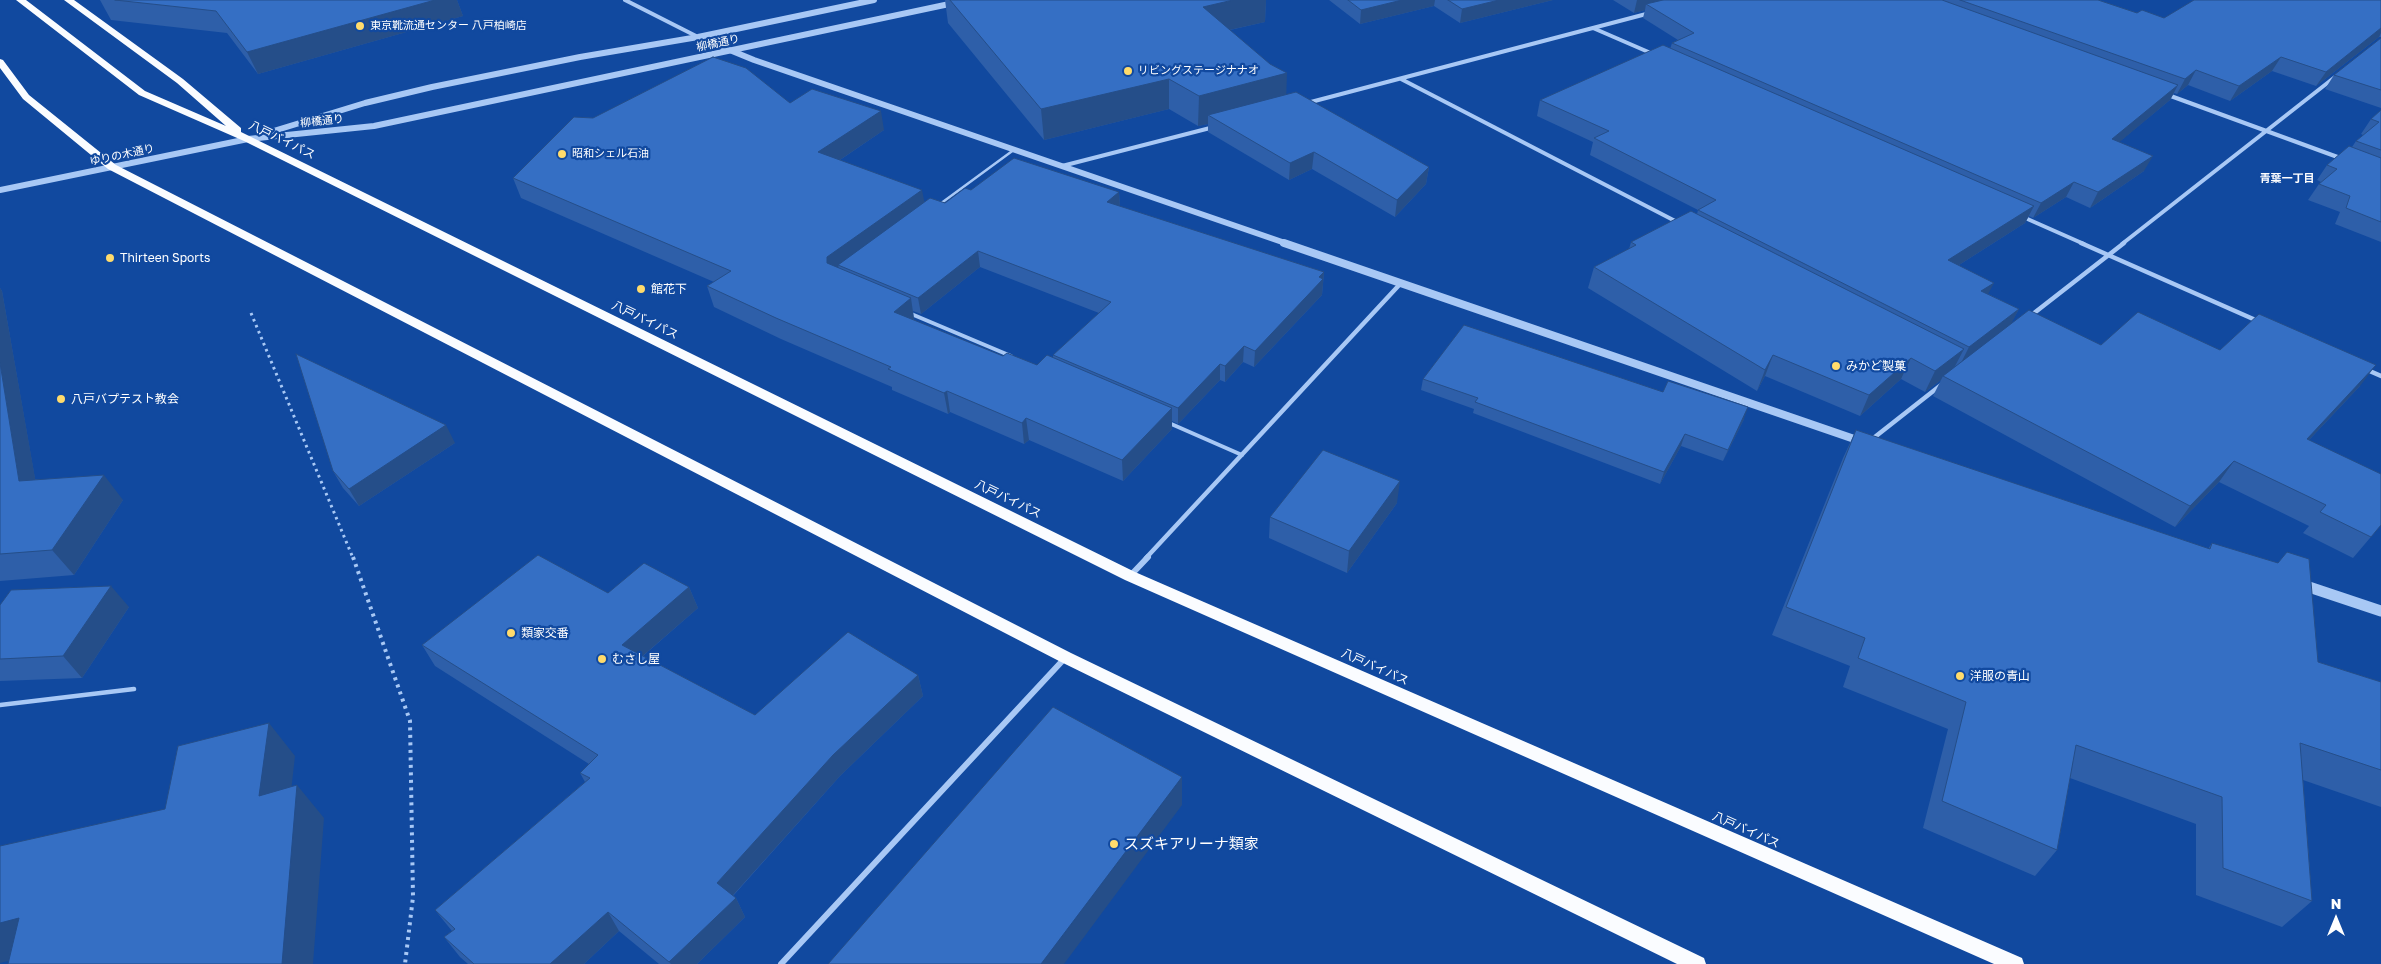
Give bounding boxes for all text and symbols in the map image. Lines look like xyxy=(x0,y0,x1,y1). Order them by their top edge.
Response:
place label: 東京靴流通センター 八戸柏崎店 xyxy=(370,19,527,33)
marker: 東京靴流通センター 八戸柏崎店 xyxy=(354,20,366,32)
street label: 柳橋通り xyxy=(695,32,741,54)
place label: リビングステージナナオ xyxy=(1138,64,1259,78)
marker: リビングステージナナオ xyxy=(1122,65,1134,77)
street label: 柳橋通り xyxy=(299,112,345,130)
street label: 八戸バイパス xyxy=(246,118,318,162)
street label: ゆりの木通り xyxy=(88,142,156,168)
place label: 昭和シェル石油 xyxy=(572,147,649,161)
marker: 昭和シェル石油 xyxy=(556,148,568,160)
district label: 青葉一丁目 xyxy=(2260,172,2314,186)
place label: Thirteen Sports xyxy=(120,251,210,265)
marker: Thirteen Sports xyxy=(104,252,116,264)
place label: 館花下 xyxy=(651,282,687,296)
marker: 館花下 xyxy=(635,283,647,295)
street label: 八戸バイパス xyxy=(609,298,681,342)
place label: みかど製菓 xyxy=(1846,359,1906,373)
marker: みかど製菓 xyxy=(1830,360,1842,372)
place label: 八戸バプテスト教会 xyxy=(71,392,179,406)
marker: 八戸バプテスト教会 xyxy=(55,393,67,405)
street label: 八戸バイパス xyxy=(972,477,1044,521)
place label: 類家交番 xyxy=(521,626,569,640)
marker: 類家交番 xyxy=(505,627,517,639)
street label: 八戸バイパス xyxy=(1339,646,1411,688)
place label: むさし屋 xyxy=(612,652,660,666)
marker: むさし屋 xyxy=(596,653,608,665)
place label: 洋服の青山 xyxy=(1970,669,2030,683)
marker: 洋服の青山 xyxy=(1954,670,1966,682)
street label: 八戸バイパス xyxy=(1710,809,1782,851)
place label: スズキアリーナ類家 xyxy=(1124,835,1259,853)
marker: スズキアリーナ類家 xyxy=(1108,838,1120,850)
north arrow xyxy=(2311,894,2361,944)
text: N xyxy=(2331,895,2341,912)

